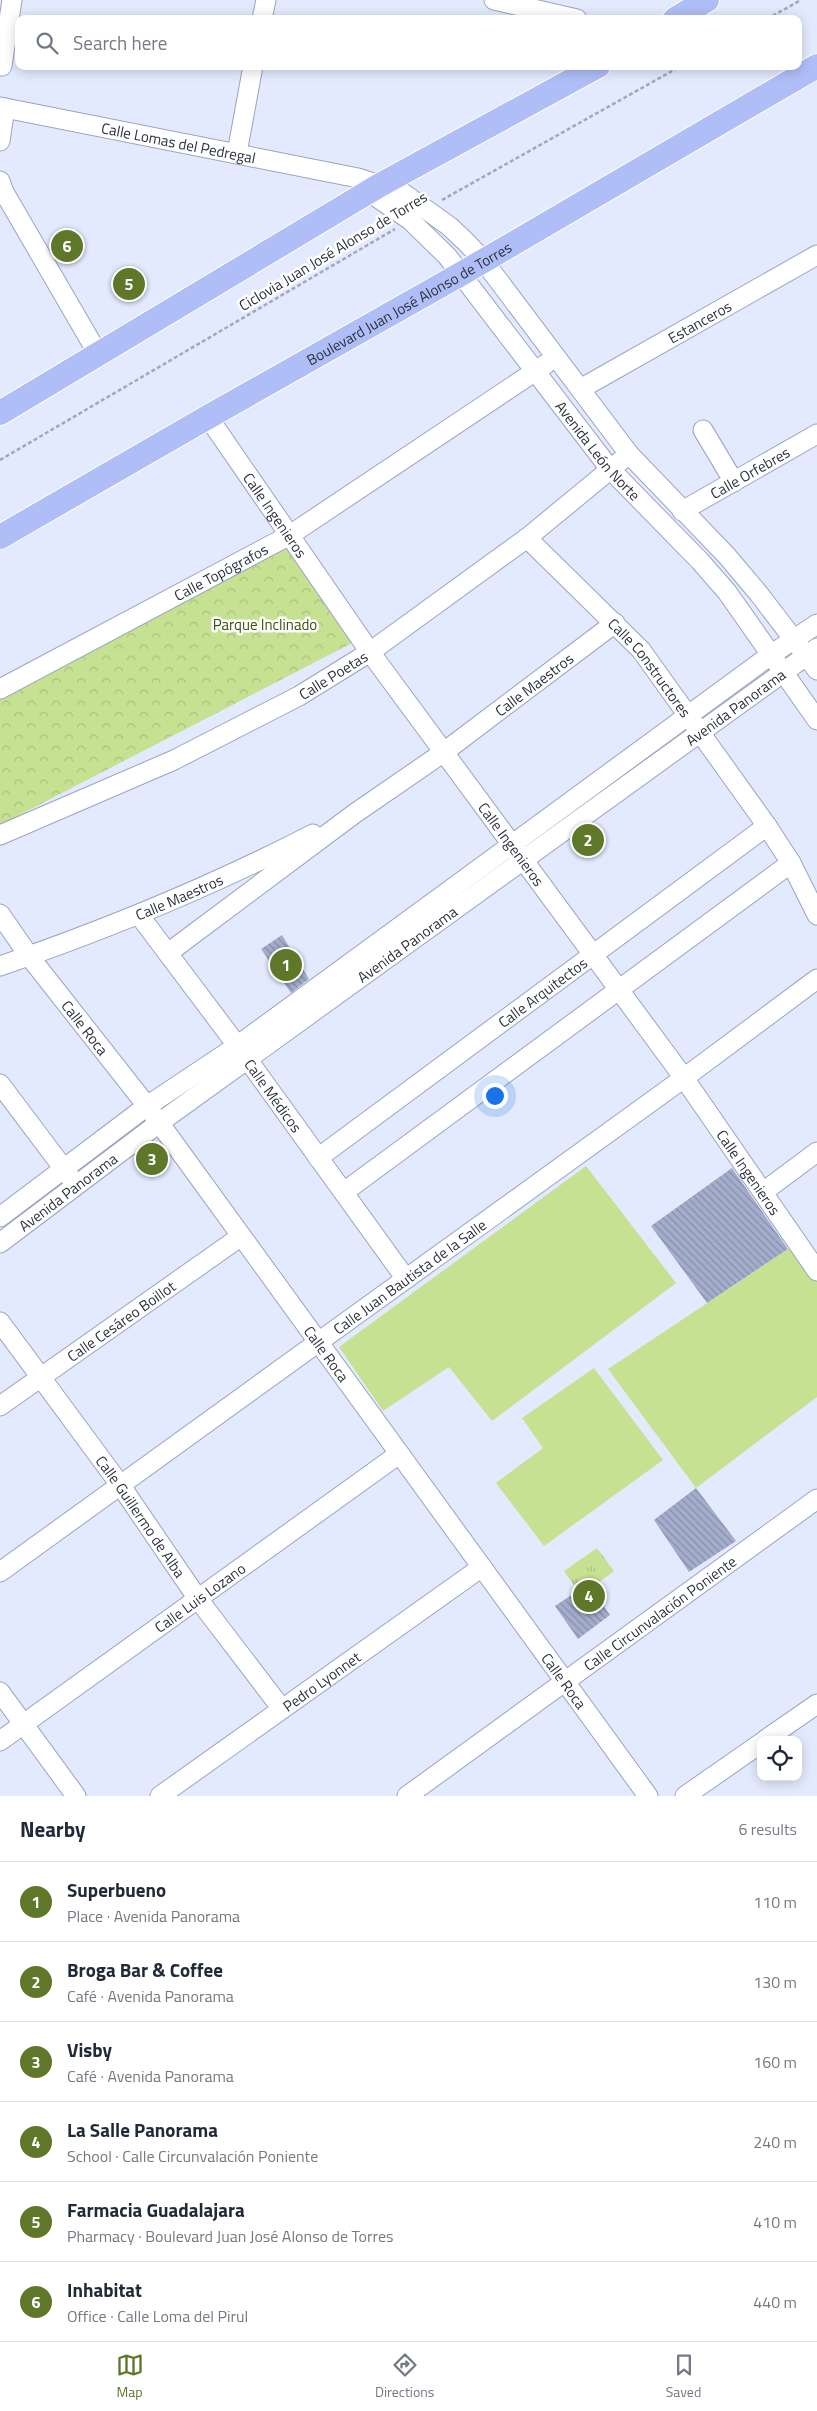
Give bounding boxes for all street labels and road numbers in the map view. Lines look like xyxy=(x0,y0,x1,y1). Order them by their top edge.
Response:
street label: Calle Lomas del Pedregal xyxy=(99,116,258,169)
street label: Ciclovia Juan José Alonso de Torres xyxy=(234,185,432,317)
street label: Boulevard Juan José Alonso de Torres xyxy=(302,235,516,371)
street label: Estanceros xyxy=(663,294,736,349)
street label: Avenida León Norte xyxy=(550,396,646,506)
street label: Calle Orfebres xyxy=(706,440,794,504)
street label: Calle Ingenieros xyxy=(238,468,313,562)
street label: Calle Topógrafos xyxy=(169,537,272,606)
street label: Calle Constructores xyxy=(603,612,697,722)
street label: Calle Poetas xyxy=(294,645,372,705)
street label: Calle Maestros xyxy=(490,647,578,722)
street label: Avenida Panorama xyxy=(681,663,791,751)
street label: Calle Ingenieros xyxy=(473,797,550,891)
street label: Calle Maestros xyxy=(132,868,227,926)
street label: Avenida Panorama xyxy=(352,900,462,988)
street label: Calle Arquitectos xyxy=(493,951,592,1033)
street label: Calle Roca xyxy=(56,995,115,1060)
street label: Calle Médicos xyxy=(239,1054,308,1137)
street label: Calle Ingenieros xyxy=(711,1125,787,1220)
street label: Avenida Panorama xyxy=(14,1147,122,1237)
street label: Calle Juan Bautista de la Salle xyxy=(328,1213,491,1340)
street label: Calle Cesáreo Boillot xyxy=(62,1274,181,1367)
street label: Calle Roca xyxy=(299,1321,355,1387)
street label: Calle Guillermo de Alba xyxy=(90,1450,192,1582)
street label: Calle Circunvalación Poniente xyxy=(578,1550,741,1676)
street label: Calle Luis Lozano xyxy=(149,1557,250,1638)
street label: Pedro Lyonnet xyxy=(278,1645,366,1717)
street label: Calle Roca xyxy=(536,1648,593,1714)

